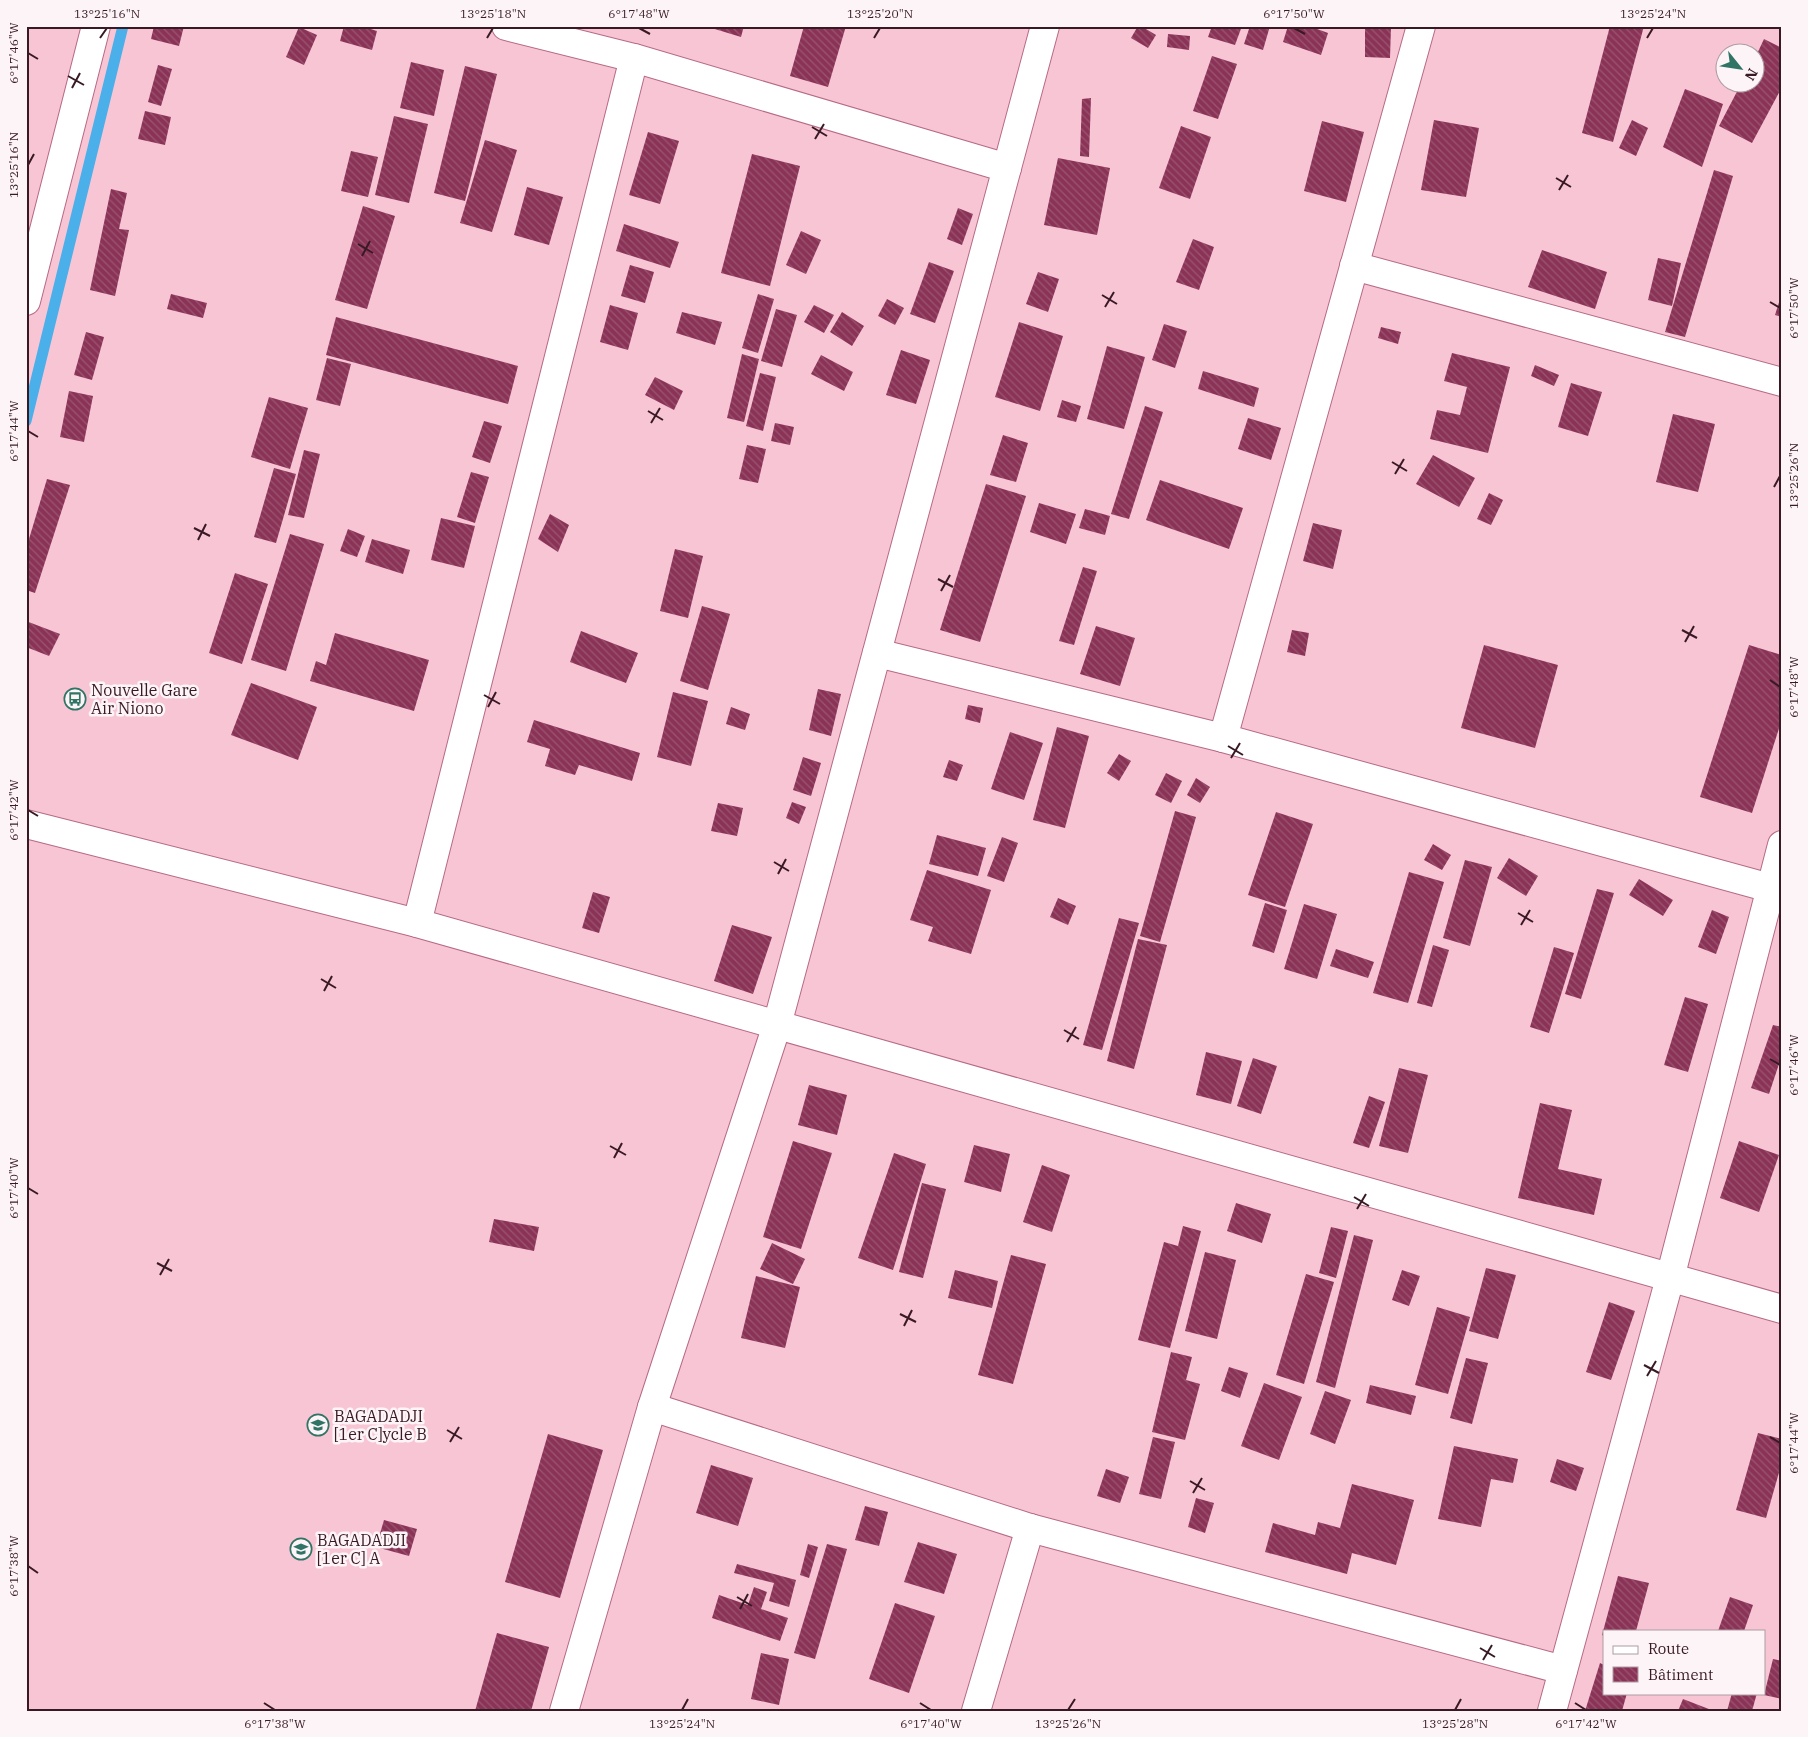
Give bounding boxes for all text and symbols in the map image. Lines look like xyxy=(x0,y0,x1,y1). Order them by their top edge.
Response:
text: 13°25'16"N xyxy=(74,6,140,21)
text: 13°25'18"N xyxy=(460,6,526,21)
text: 6°17'48"W xyxy=(608,6,670,21)
text: 13°25'20"N xyxy=(847,6,913,21)
text: 6°17'50"W xyxy=(1263,6,1325,21)
text: 13°25'24"N xyxy=(1620,6,1686,21)
text: 6°17'46"W xyxy=(6,22,21,84)
north arrow xyxy=(1716,42,1766,92)
text: N xyxy=(1741,65,1762,84)
text: 13°25'16"N xyxy=(6,132,21,198)
text: 6°17'50"W xyxy=(1786,277,1801,339)
text: 6°17'44"W xyxy=(6,400,21,462)
text: 13°25'26"N xyxy=(1786,443,1801,509)
text: 6°17'48"W xyxy=(1786,656,1801,718)
place label: Nouvelle Gare Air Niono xyxy=(91,680,197,718)
bus stop icon: Nouvelle Gare Air Niono xyxy=(63,687,87,711)
text: 6°17'42"W xyxy=(6,779,21,841)
text: 6°17'46"W xyxy=(1786,1034,1801,1096)
text: 6°17'40"W xyxy=(6,1157,21,1219)
place label: BAGADADJI [1er C]ycle B xyxy=(334,1406,427,1444)
text: 6°17'44"W xyxy=(1786,1412,1801,1474)
school or university icon: BAGADADJI [1er C]ycle B xyxy=(306,1413,330,1437)
place label: BAGADADJI [1er C] A xyxy=(317,1530,406,1568)
text: 6°17'38"W xyxy=(6,1535,21,1597)
school or university icon: BAGADADJI [1er C] A xyxy=(289,1537,313,1561)
legend xyxy=(1603,1630,1766,1694)
text: Route xyxy=(1648,1639,1689,1658)
text: Bâtiment xyxy=(1648,1665,1713,1684)
text: 6°17'38"W xyxy=(244,1716,306,1731)
text: 13°25'24"N xyxy=(649,1716,715,1731)
text: 6°17'40"W xyxy=(900,1716,962,1731)
text: 13°25'26"N xyxy=(1035,1716,1101,1731)
text: 13°25'28"N xyxy=(1422,1716,1488,1731)
text: 6°17'42"W xyxy=(1555,1716,1617,1731)

